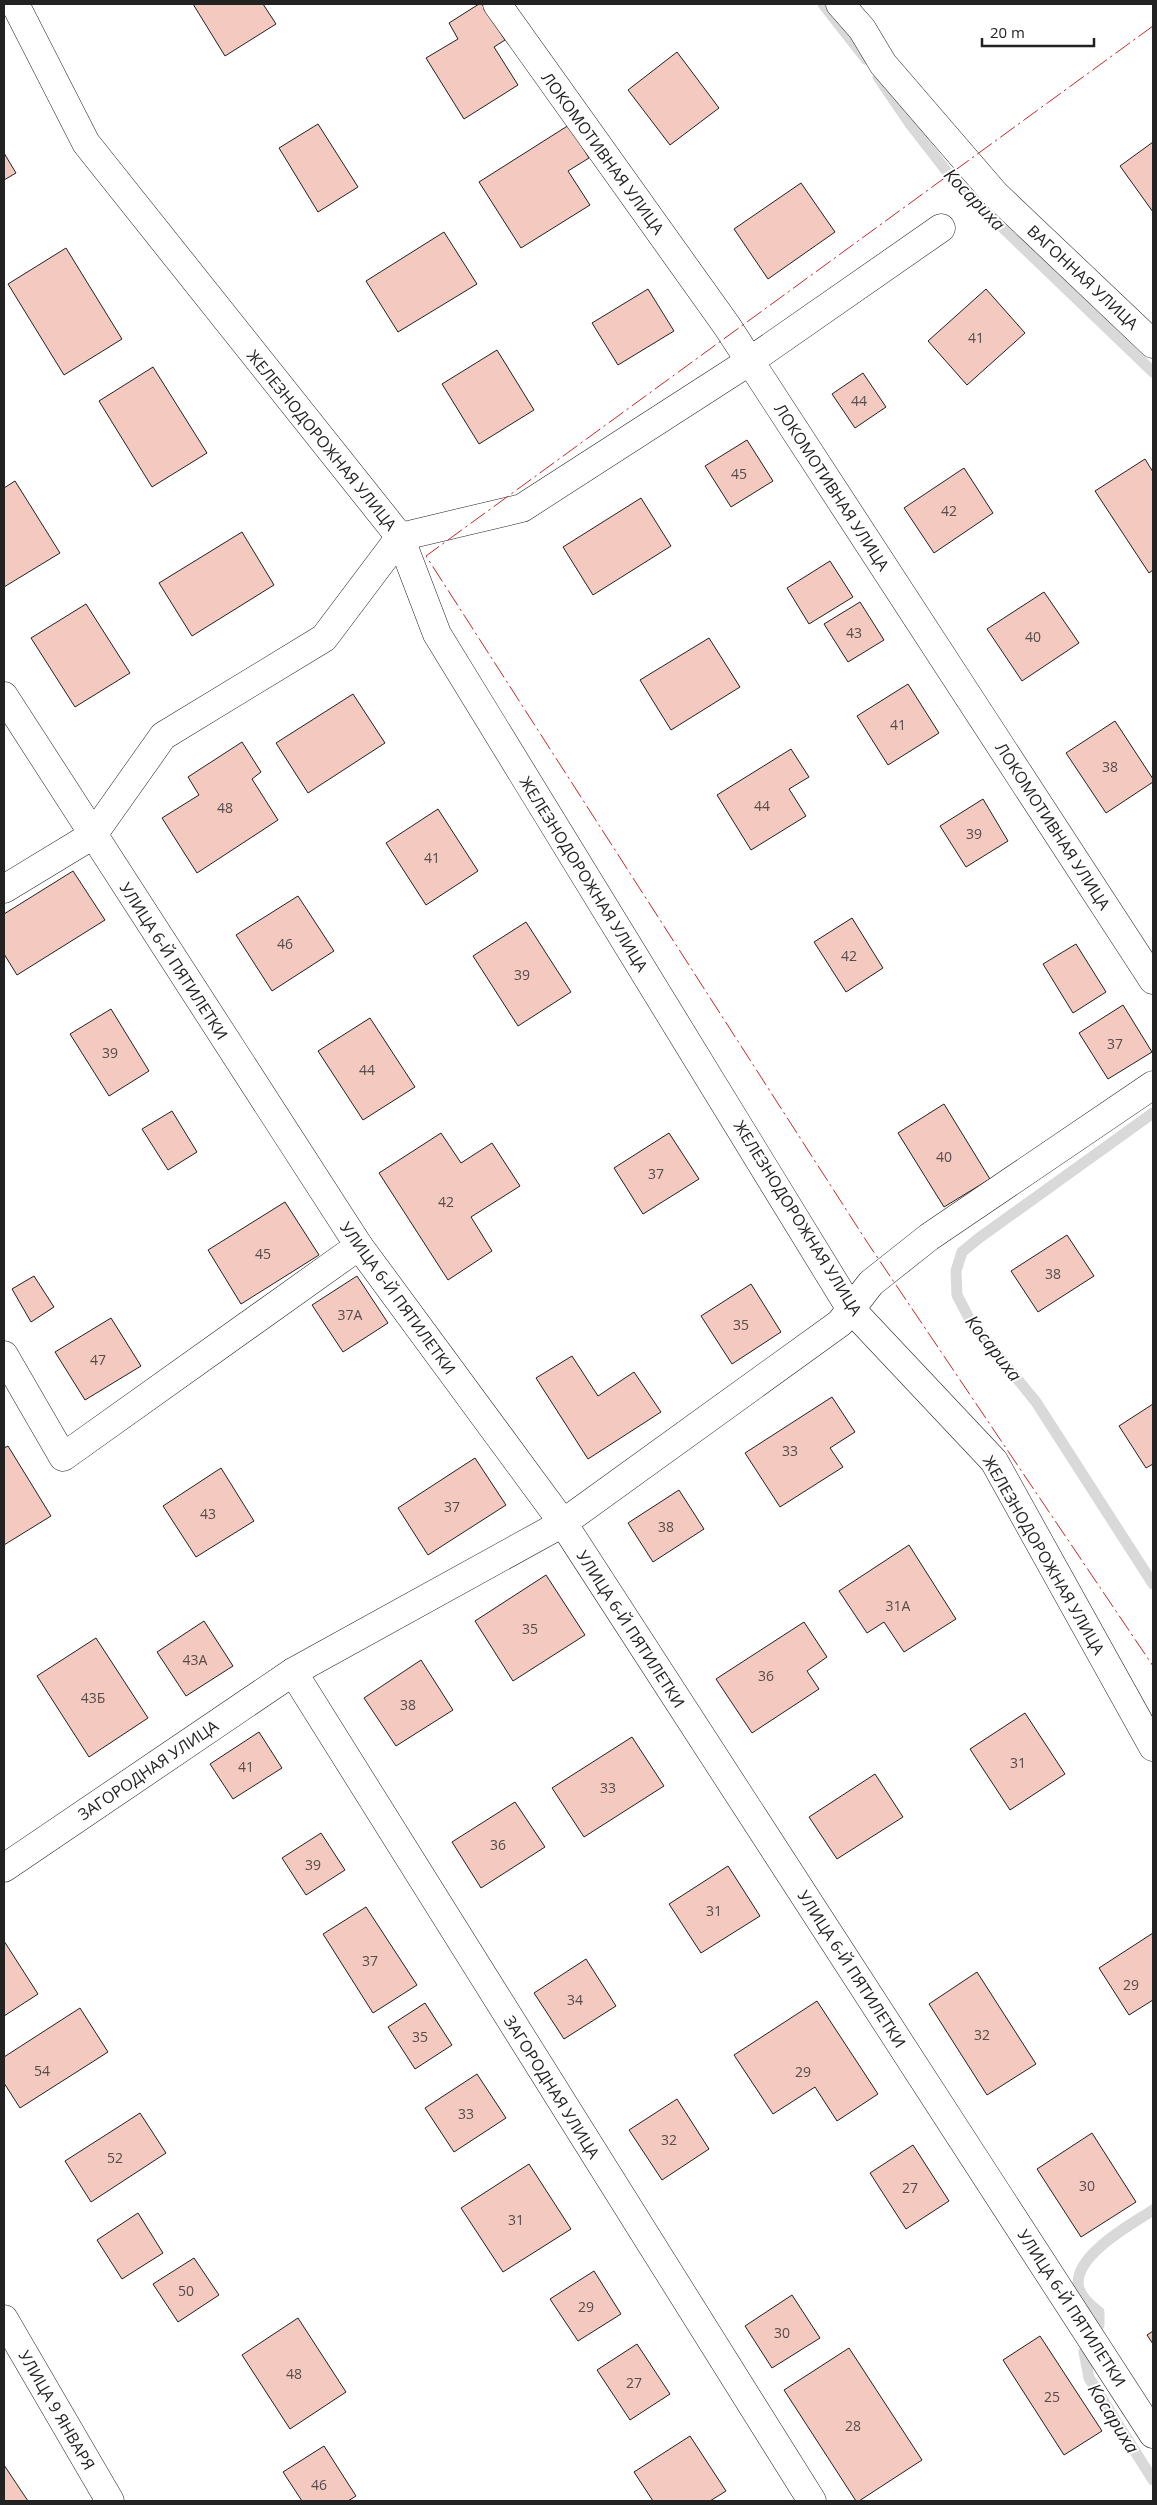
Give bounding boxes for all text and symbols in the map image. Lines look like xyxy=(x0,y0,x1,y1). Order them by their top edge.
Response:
scale bar xyxy=(982,15,1094,47)
text: 20 m xyxy=(990,22,1025,42)
street label: ЛОКОМОТИВНАЯ УЛИЦА xyxy=(537,67,670,239)
water label: Косариха xyxy=(939,163,1011,235)
street label: ВАГОННАЯ УЛИЦА xyxy=(1023,220,1144,335)
house number: 41 xyxy=(968,328,984,347)
street label: ЖЕЛЕЗНОДОРОЖНАЯ УЛИЦА xyxy=(242,345,402,536)
house number: 44 xyxy=(851,391,867,410)
street label: ЛОКОМОТИВНАЯ УЛИЦА xyxy=(770,399,895,576)
house number: 45 xyxy=(731,464,747,483)
house number: 42 xyxy=(941,501,957,520)
house number: 43 xyxy=(846,623,862,642)
house number: 40 xyxy=(1025,627,1041,646)
house number: 41 xyxy=(890,715,906,734)
street label: ЛОКОМОТИВНАЯ УЛИЦА xyxy=(991,738,1116,915)
house number: 38 xyxy=(1102,757,1118,776)
street label: ЖЕЛЕЗНОДОРОЖНАЯ УЛИЦА xyxy=(515,772,654,977)
house number: 44 xyxy=(754,796,770,815)
house number: 48 xyxy=(217,798,233,817)
house number: 39 xyxy=(966,824,982,843)
house number: 41 xyxy=(424,848,440,867)
street label: УЛИЦА 6-Й ПЯТИЛЕТКИ xyxy=(115,878,233,1044)
house number: 46 xyxy=(277,934,293,953)
house number: 42 xyxy=(841,946,857,965)
house number: 39 xyxy=(514,965,530,984)
house number: 37 xyxy=(1107,1034,1123,1053)
house number: 39 xyxy=(102,1043,118,1062)
house number: 44 xyxy=(359,1060,375,1079)
street label: ЖЕЛЕЗНОДОРОЖНАЯ УЛИЦА xyxy=(729,1116,868,1321)
house number: 40 xyxy=(936,1147,952,1166)
house number: 37 xyxy=(648,1164,664,1183)
house number: 42 xyxy=(438,1192,454,1211)
street label: УЛИЦА 6-Й ПЯТИЛЕТКИ xyxy=(335,1217,461,1379)
house number: 45 xyxy=(255,1244,271,1263)
house number: 38 xyxy=(1045,1264,1061,1283)
house number: 37А xyxy=(338,1305,363,1324)
water label: Косариха xyxy=(960,1310,1028,1386)
house number: 35 xyxy=(733,1315,749,1334)
house number: 47 xyxy=(90,1350,106,1369)
house number: 33 xyxy=(782,1441,798,1460)
street label: ЖЕЛЕЗНОДОРОЖНАЯ УЛИЦА xyxy=(978,1451,1111,1659)
house number: 37 xyxy=(444,1497,460,1516)
house number: 43 xyxy=(200,1504,216,1523)
house number: 38 xyxy=(658,1517,674,1536)
street label: УЛИЦА 6-Й ПЯТИЛЕТКИ xyxy=(572,1546,690,1712)
house number: 31А xyxy=(886,1596,911,1615)
house number: 35 xyxy=(522,1619,538,1638)
house number: 43А xyxy=(183,1650,208,1669)
house number: 36 xyxy=(758,1666,774,1685)
house number: 43Б xyxy=(81,1688,105,1707)
house number: 38 xyxy=(400,1695,416,1714)
street label: ЗАГОРОДНАЯ УЛИЦА xyxy=(74,1714,223,1825)
house number: 31 xyxy=(1010,1753,1026,1772)
house number: 41 xyxy=(238,1757,254,1776)
house number: 33 xyxy=(600,1778,616,1797)
house number: 36 xyxy=(490,1835,506,1854)
house number: 39 xyxy=(305,1855,321,1874)
street label: УЛИЦА 6-Й ПЯТИЛЕТКИ xyxy=(793,1886,911,2052)
house number: 31 xyxy=(706,1901,722,1920)
house number: 37 xyxy=(362,1951,378,1970)
house number: 29 xyxy=(1123,1975,1139,1994)
house number: 34 xyxy=(567,1990,583,2009)
street label: ЗАГОРОДНАЯ УЛИЦА xyxy=(499,2011,605,2163)
house number: 32 xyxy=(974,2025,990,2044)
house number: 35 xyxy=(412,2027,428,2046)
house number: 54 xyxy=(34,2061,50,2080)
house number: 29 xyxy=(795,2062,811,2081)
house number: 33 xyxy=(458,2104,474,2123)
house number: 32 xyxy=(661,2130,677,2149)
house number: 52 xyxy=(107,2148,123,2167)
house number: 30 xyxy=(1079,2176,1095,2195)
house number: 27 xyxy=(902,2178,918,2197)
house number: 31 xyxy=(508,2210,524,2229)
street label: УЛИЦА 6-Й ПЯТИЛЕТКИ xyxy=(1013,2225,1131,2391)
house number: 50 xyxy=(178,2281,194,2300)
house number: 29 xyxy=(578,2297,594,2316)
house number: 30 xyxy=(774,2323,790,2342)
street label: УЛИЦА 9 ЯНВАРЯ xyxy=(14,2346,100,2474)
house number: 48 xyxy=(286,2364,302,2383)
house number: 27 xyxy=(626,2373,642,2392)
water label: Косариха xyxy=(1083,2379,1145,2457)
house number: 25 xyxy=(1044,2387,1060,2406)
house number: 28 xyxy=(845,2416,861,2435)
house number: 46 xyxy=(311,2475,327,2494)

